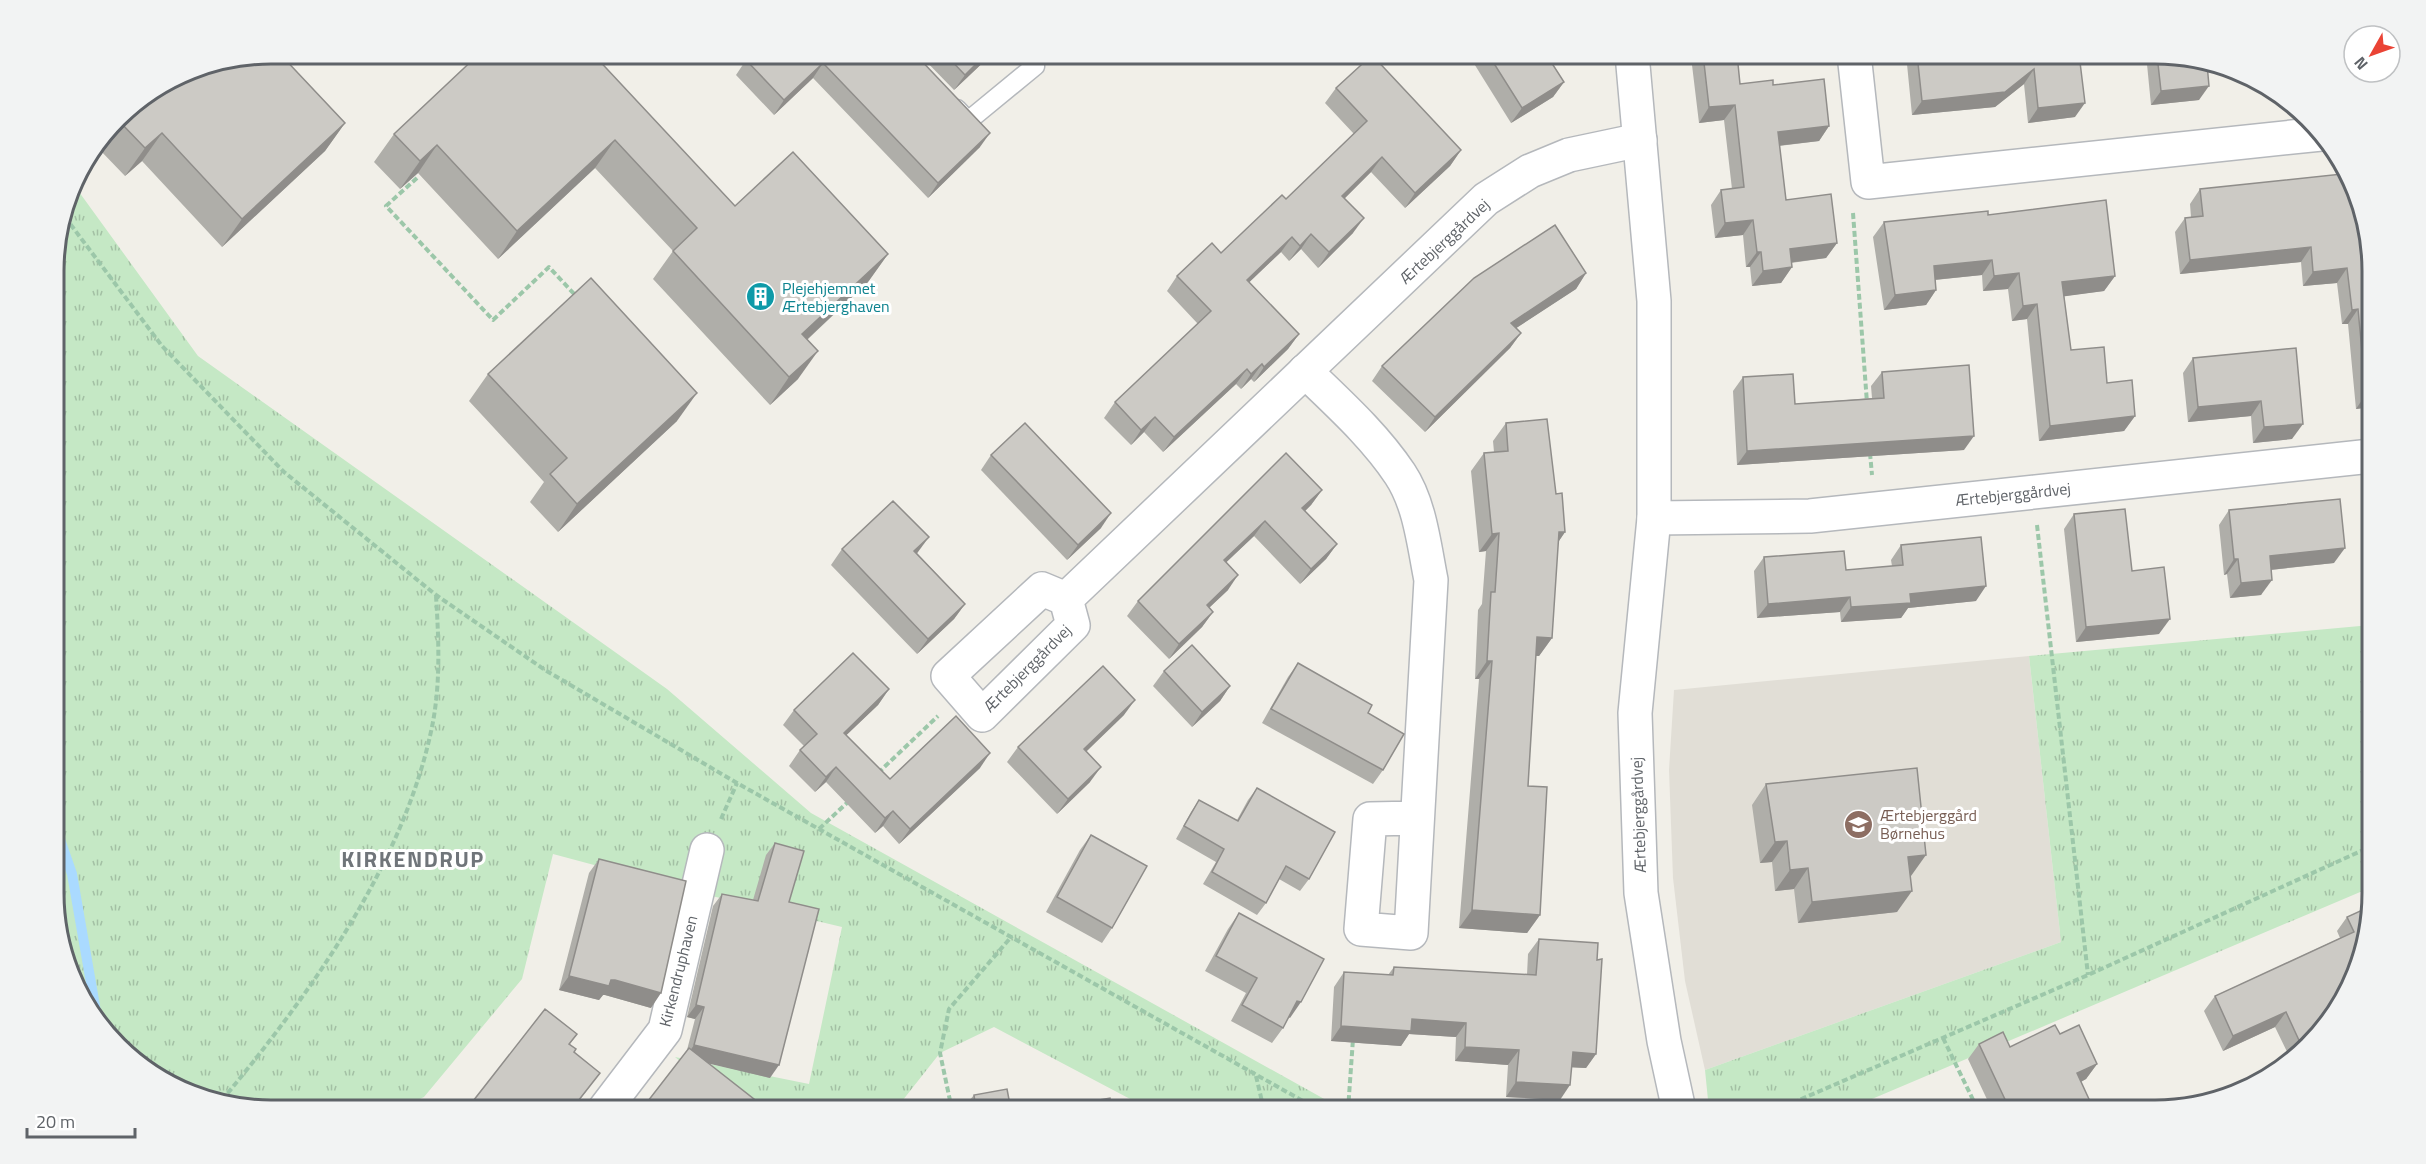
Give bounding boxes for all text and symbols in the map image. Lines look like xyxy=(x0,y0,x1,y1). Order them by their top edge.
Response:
north arrow xyxy=(2342,24,2402,84)
text: N xyxy=(2348,52,2373,76)
street label: Ærtebjerggårdvej xyxy=(1393,193,1495,289)
place label: Plejehjemmet Ærtebjerghaven xyxy=(782,276,890,318)
building icon: Plejehjemmet Ærtebjerghaven xyxy=(745,281,777,313)
street label: Ærtebjerggårdvej xyxy=(1954,476,2072,512)
street label: Ærtebjerggårdvej xyxy=(977,618,1077,718)
street label: Ærtebjerggårdvej xyxy=(1624,757,1652,873)
place label: Ærtebjerggård Børnehus xyxy=(1880,803,1977,845)
school or university icon: Ærtebjerggård Børnehus xyxy=(1843,808,1875,840)
district label: KIRKENDRUP xyxy=(341,842,485,876)
street label: Kirkendruphaven xyxy=(653,913,703,1029)
scale bar xyxy=(27,1101,135,1139)
text: 20 m xyxy=(36,1108,75,1135)

